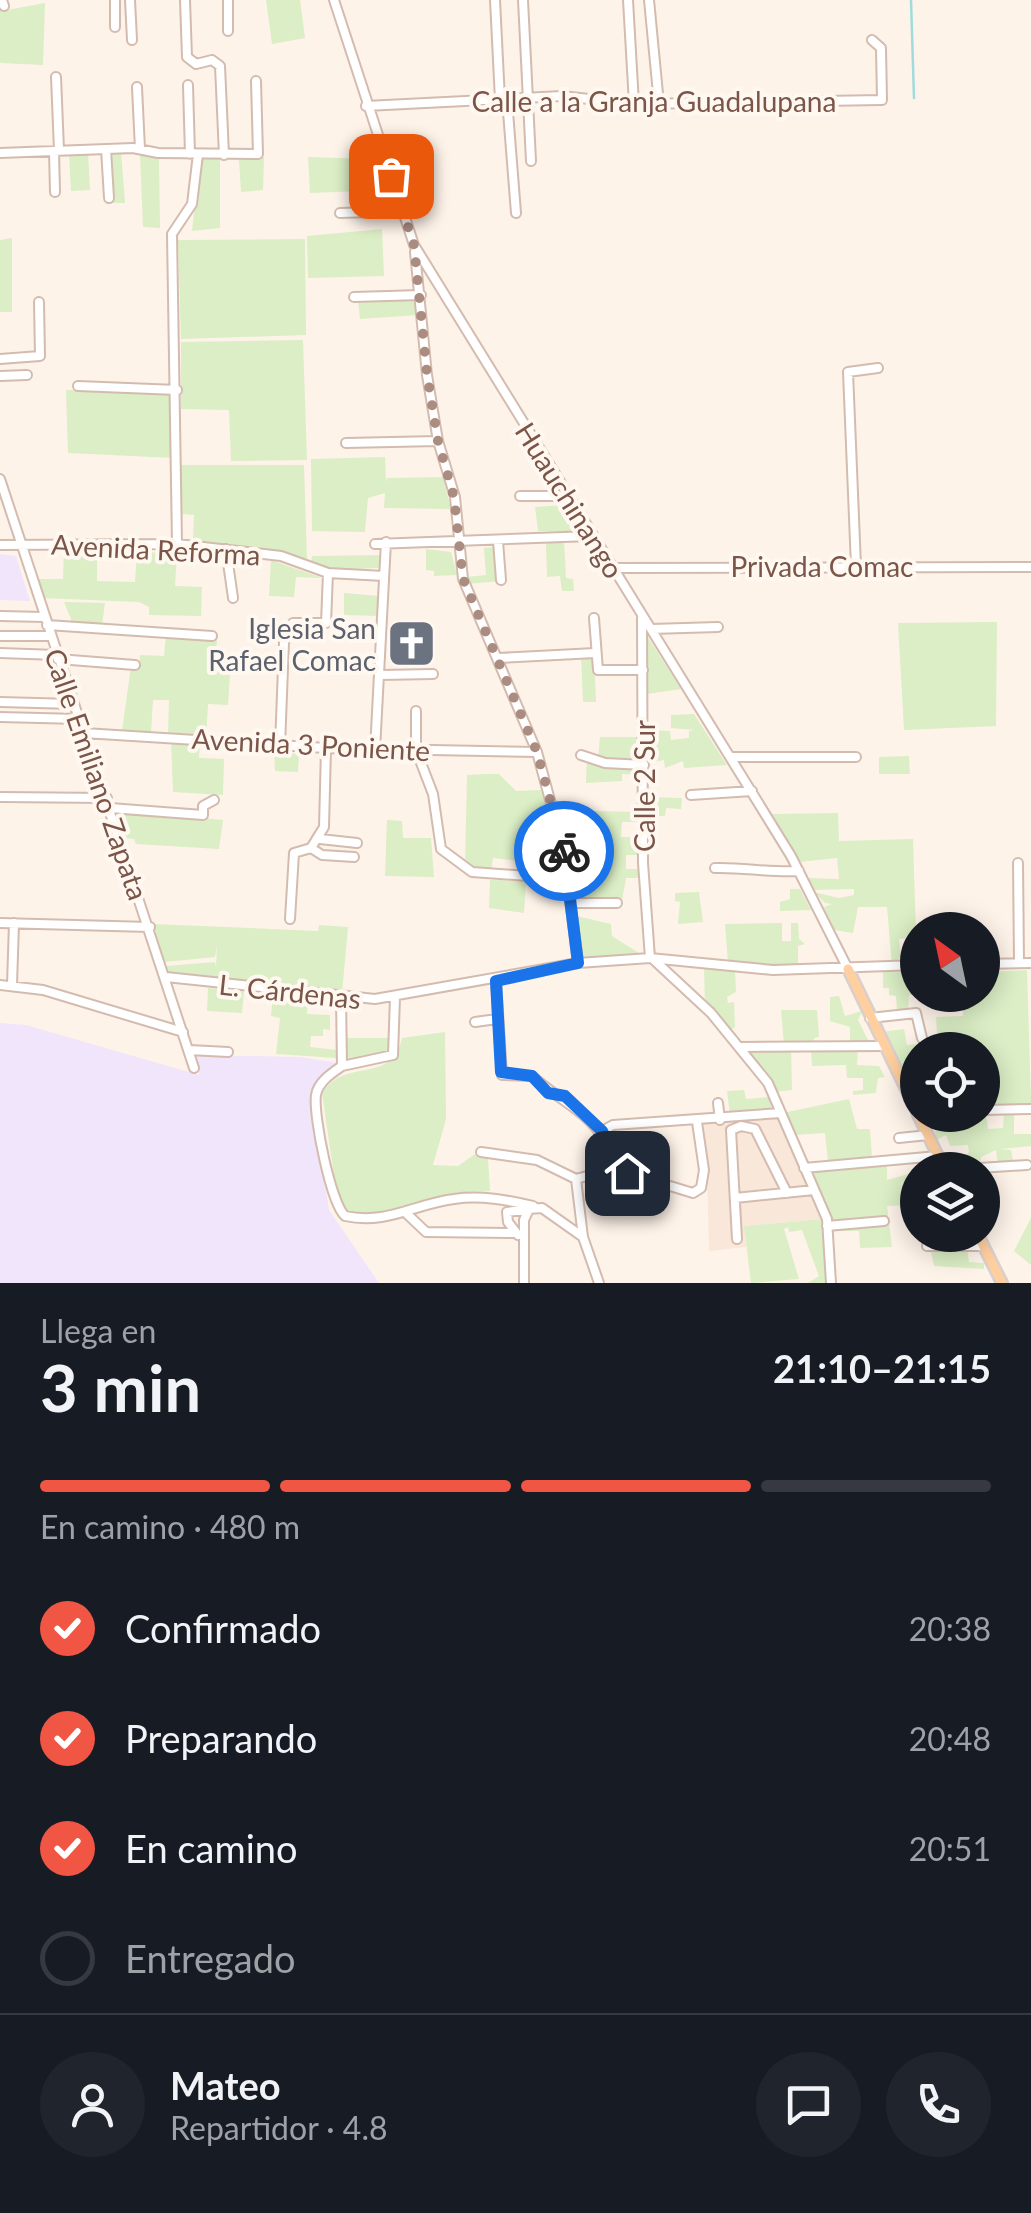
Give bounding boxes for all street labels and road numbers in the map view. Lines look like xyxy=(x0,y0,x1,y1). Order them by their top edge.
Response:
street label: Calle a la Granja Guadalupana xyxy=(472,84,836,118)
street label: Huauchinango xyxy=(509,416,631,584)
street label: Avenida Reforma xyxy=(51,527,261,571)
street label: Privada Comac xyxy=(731,549,913,583)
street label: Calle Emiliano Zapata xyxy=(38,644,156,904)
street label: Calle 2 Sur xyxy=(627,720,661,852)
street label: Avenida 3 Poniente xyxy=(191,721,431,767)
street label: L. Cárdenas xyxy=(217,967,363,1015)

